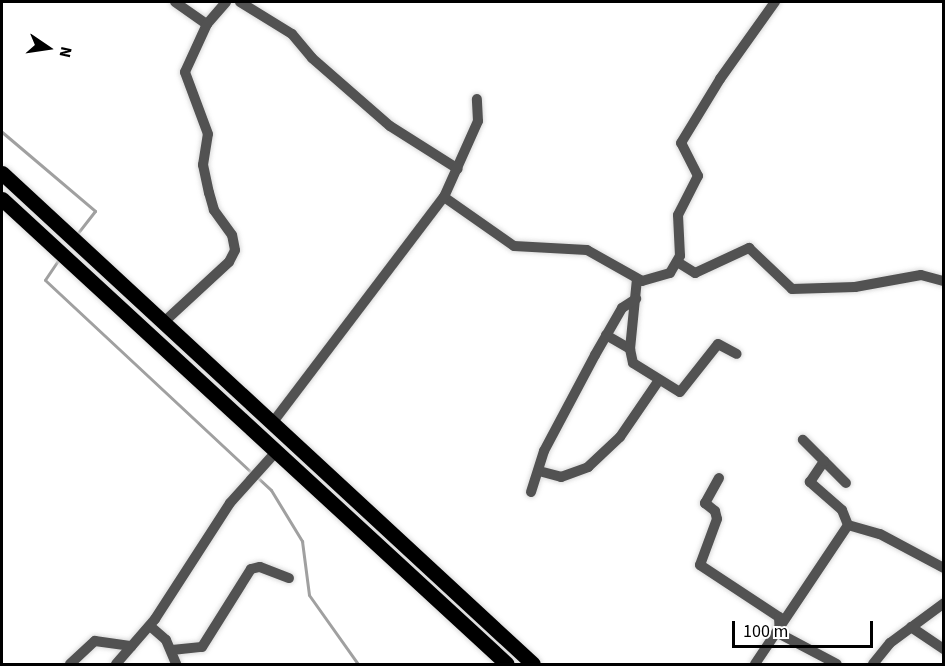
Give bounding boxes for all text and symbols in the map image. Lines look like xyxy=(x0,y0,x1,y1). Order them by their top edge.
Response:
north arrow xyxy=(18,18,78,78)
text: N xyxy=(54,44,77,60)
scale bar xyxy=(735,609,876,647)
text: 100 m xyxy=(743,619,788,644)

